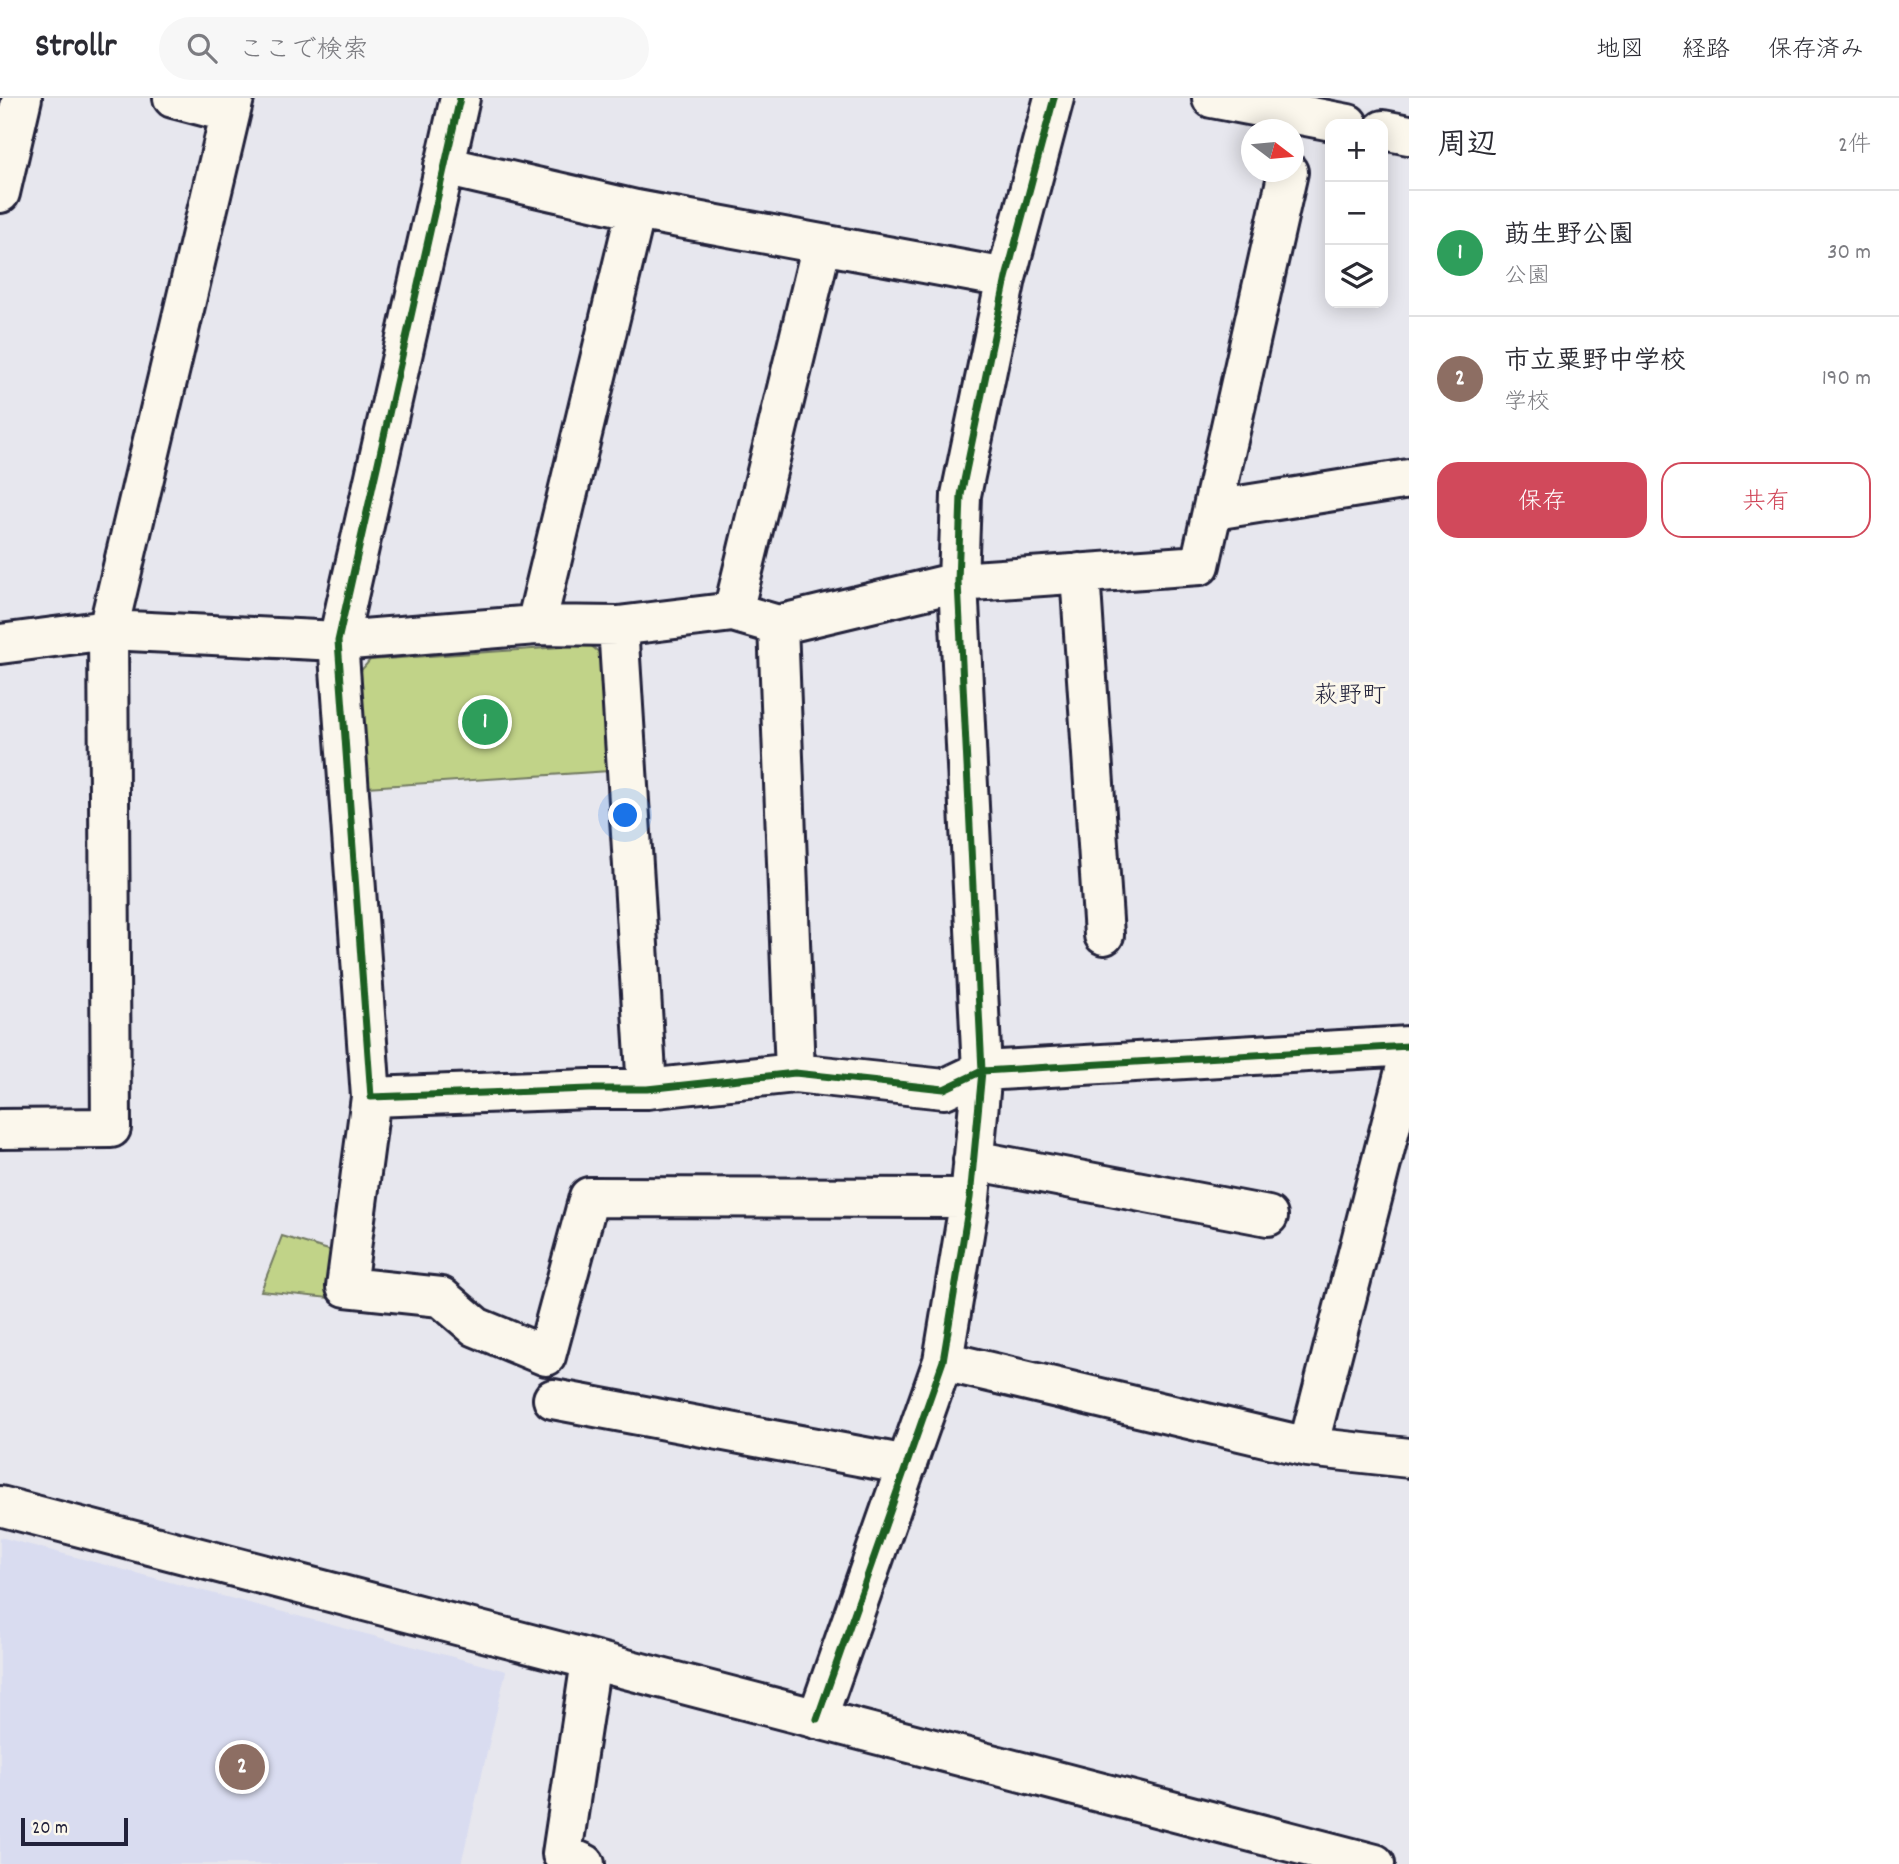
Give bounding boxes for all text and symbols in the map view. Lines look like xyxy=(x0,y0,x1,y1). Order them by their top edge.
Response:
search box xyxy=(159,17,649,80)
text: Strollr xyxy=(35,25,117,72)
icon: search xyxy=(183,29,221,67)
text: ここで検索 xyxy=(239,33,369,70)
text: 地図 xyxy=(1596,34,1644,68)
text: 経路 xyxy=(1682,34,1730,68)
text: 保存済み xyxy=(1768,34,1864,68)
north arrow xyxy=(1241,119,1304,182)
map controls xyxy=(1325,119,1388,308)
button: + xyxy=(1325,119,1388,182)
text: 周辺 xyxy=(1437,126,1497,169)
text: 2件 xyxy=(1838,130,1871,163)
button: − xyxy=(1325,182,1388,245)
text: 莇生野公園 xyxy=(1504,218,1634,255)
text: 1 xyxy=(1457,237,1463,270)
text: 30 m xyxy=(1827,237,1871,270)
button: layers xyxy=(1325,245,1388,308)
text: 公園 xyxy=(1504,261,1550,294)
text: 市立粟野中学校 xyxy=(1504,344,1686,381)
text: 2 xyxy=(1455,363,1465,396)
text: 190 m xyxy=(1822,363,1871,396)
text: 学校 xyxy=(1504,387,1550,420)
button: 保存 xyxy=(1437,462,1647,538)
button: 共有 xyxy=(1661,462,1871,538)
district label: 萩野町 xyxy=(1314,680,1386,714)
pin: 1 xyxy=(462,696,508,748)
your location xyxy=(608,798,642,832)
pin: 2 xyxy=(219,1741,265,1793)
scale bar xyxy=(21,1815,128,1847)
text: 20 m xyxy=(32,1816,68,1843)

